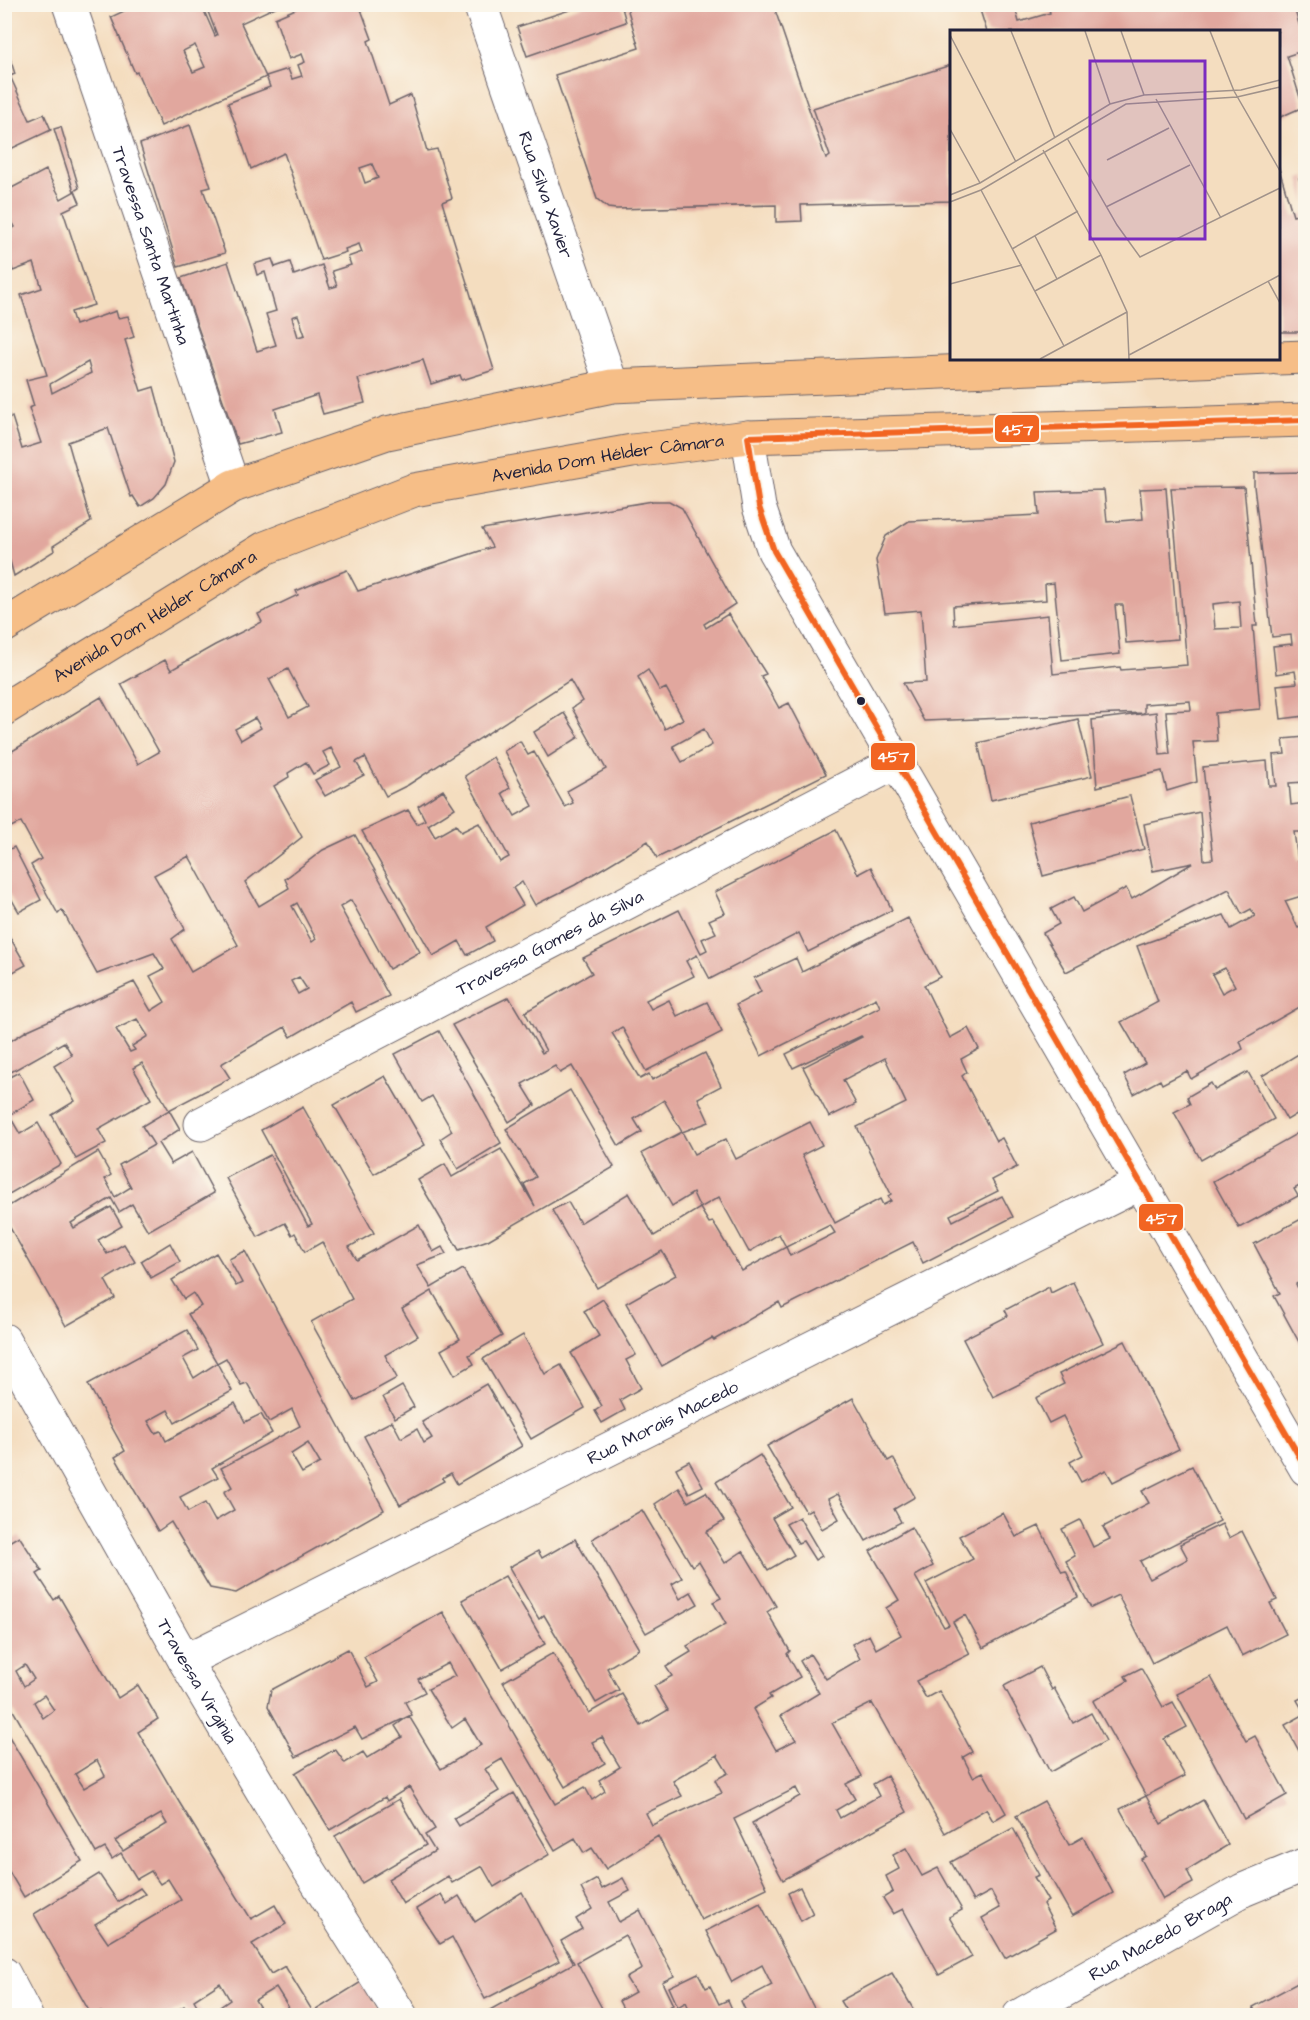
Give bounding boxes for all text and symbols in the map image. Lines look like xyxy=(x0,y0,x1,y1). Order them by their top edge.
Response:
inset map xyxy=(950,30,1280,360)
street label: Rua Silva Xavier xyxy=(512,128,580,262)
street label: Travessa Santa Martinha xyxy=(106,143,197,348)
line badge: 457 xyxy=(994,414,1040,443)
text: 457 xyxy=(1001,419,1033,441)
street label: Avenida Dom Hélder Câmara xyxy=(490,428,725,488)
street label: Avenida Dom Hélder Câmara xyxy=(48,544,261,688)
unlabelled marker xyxy=(855,695,867,707)
line badge: 457 xyxy=(870,742,916,771)
text: 457 xyxy=(877,746,909,768)
street label: Travessa Gomes da Silva xyxy=(452,884,648,1002)
line badge: 457 xyxy=(1138,1203,1184,1232)
text: 457 xyxy=(1145,1208,1177,1230)
street label: Rua Morais Macedo xyxy=(583,1374,742,1471)
street label: Travessa Virginia xyxy=(151,1614,244,1748)
street label: Rua Macedo Braga xyxy=(1084,1886,1236,1987)

